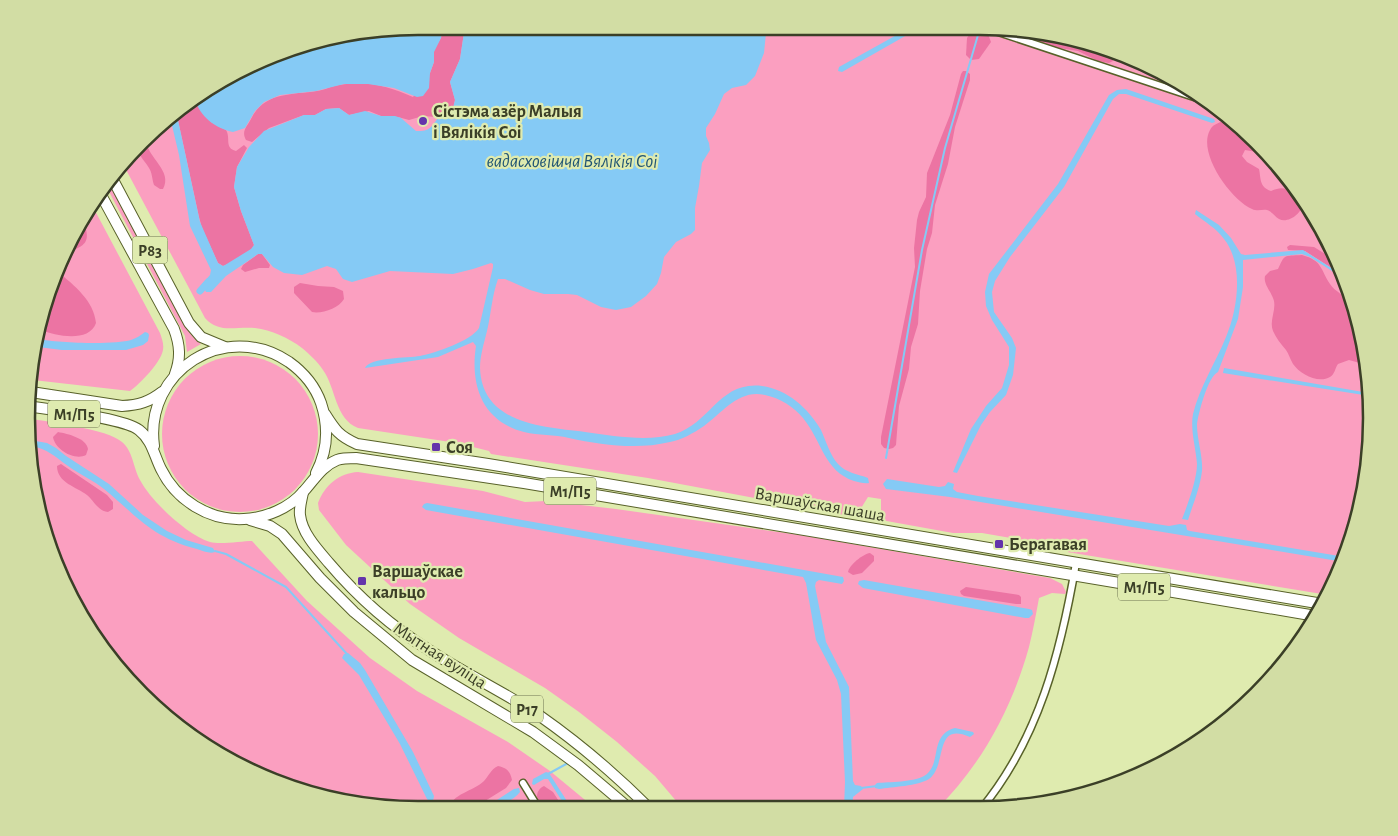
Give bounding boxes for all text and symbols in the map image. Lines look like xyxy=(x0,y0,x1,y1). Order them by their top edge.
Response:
place label: Сістэма азёр Малыя і Вялікія Соі xyxy=(433,103,582,142)
marker: Сістэма азёр Малыя і Вялікія Соі xyxy=(417,115,429,127)
water label: вадасховішча Вялікія Соі xyxy=(487,152,657,171)
road number: Р83 xyxy=(132,236,168,264)
road number: М1/П5 xyxy=(48,400,100,428)
place label: Соя xyxy=(446,439,473,457)
marker: Соя xyxy=(430,441,442,453)
road number: М1/П5 xyxy=(544,478,596,504)
street label: Варшаўская шаша xyxy=(753,485,886,525)
place label: Берагавая xyxy=(1009,536,1087,554)
marker: Берагавая xyxy=(993,538,1005,550)
place label: Варшаўскае кальцо xyxy=(372,563,463,602)
road number: М1/П5 xyxy=(1118,574,1170,600)
marker: Варшаўскае кальцо xyxy=(356,575,368,587)
street label: Мытная вуліца xyxy=(390,619,489,693)
road number: Р17 xyxy=(511,696,543,722)

